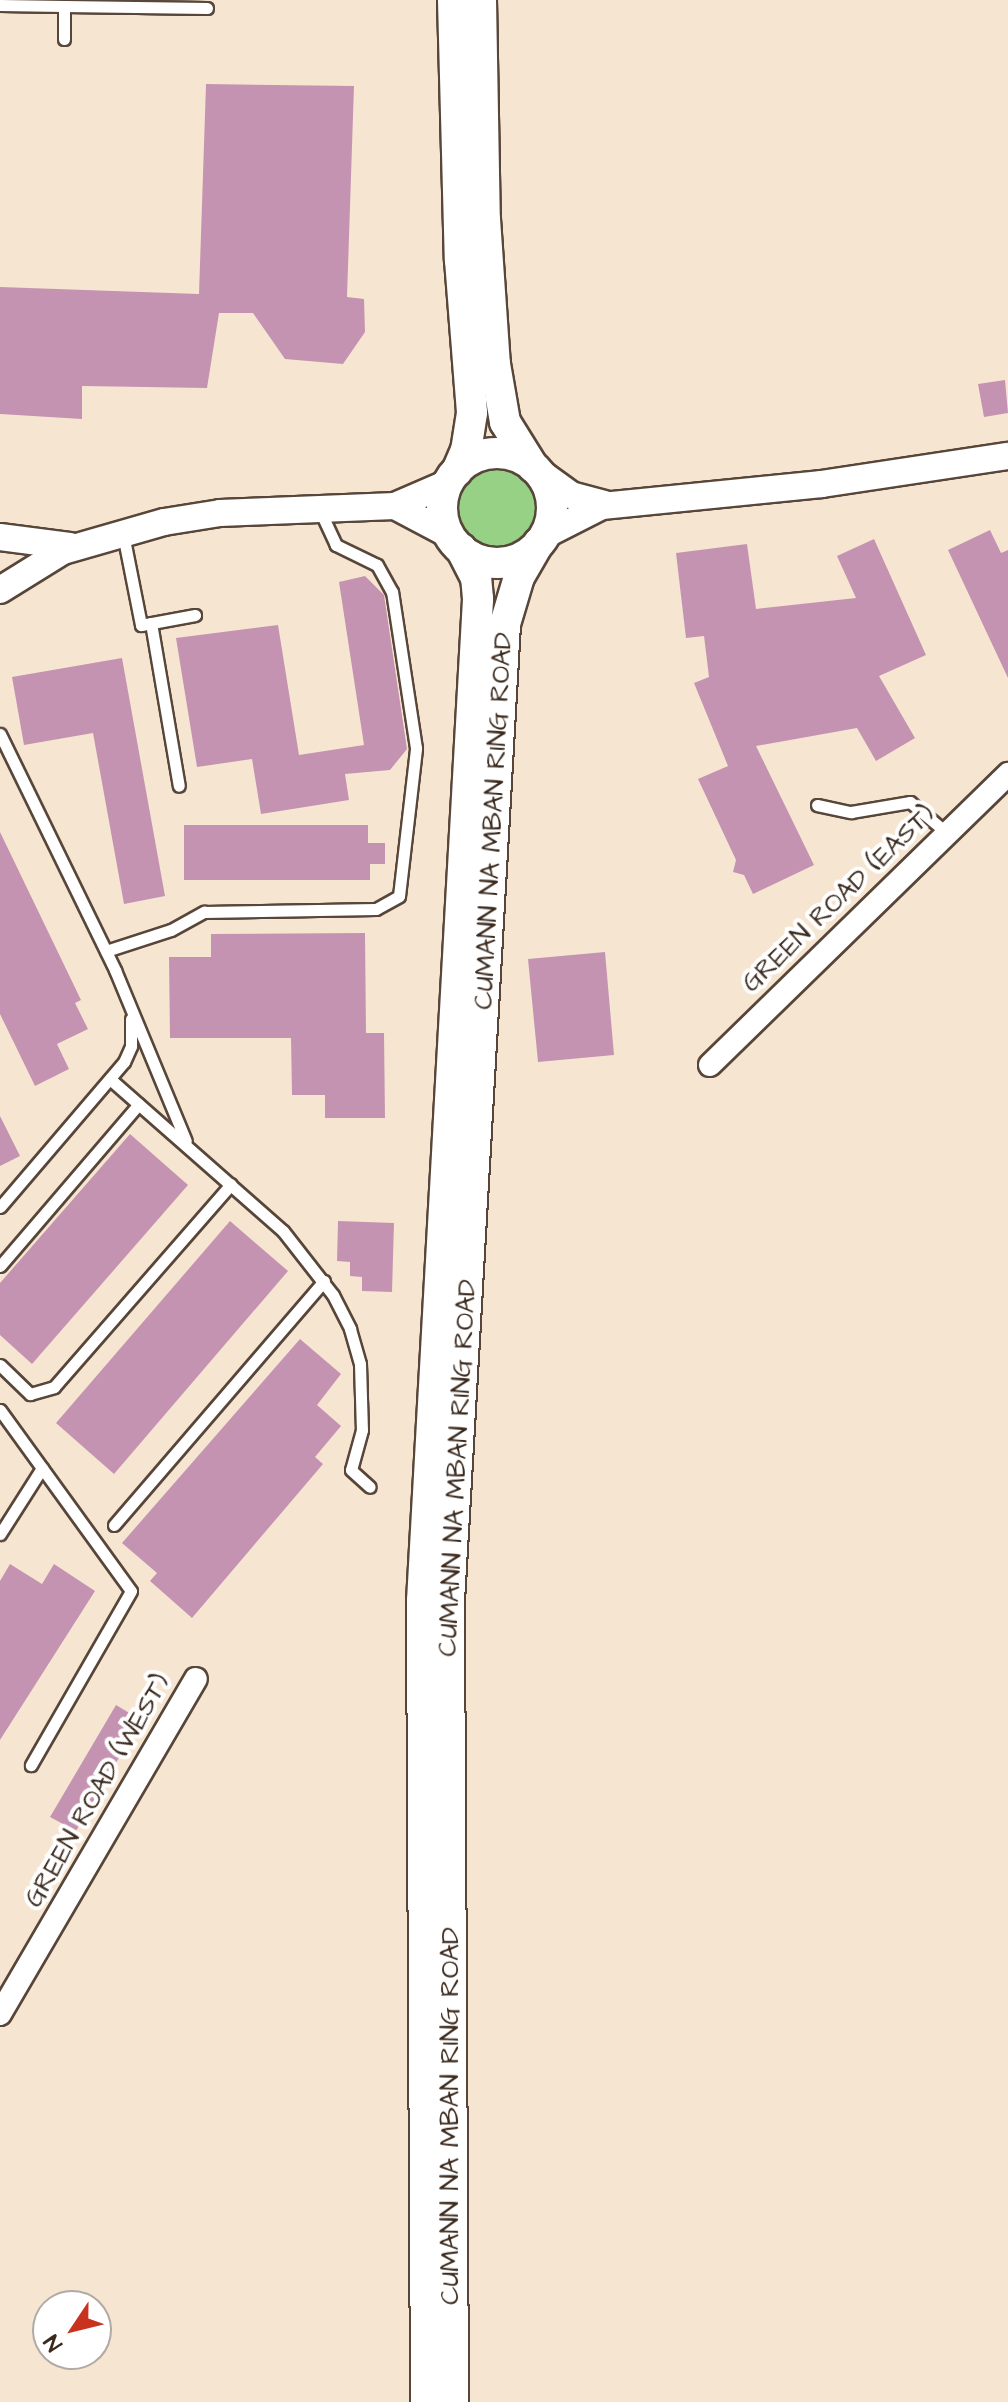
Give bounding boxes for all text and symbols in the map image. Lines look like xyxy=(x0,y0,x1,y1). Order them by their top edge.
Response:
street label: CUMANN NA MBAN RING ROAD xyxy=(469,632,519,1010)
street label: GREEN ROAD (EAST) xyxy=(736,799,942,999)
street label: CUMANN NA MBAN RING ROAD xyxy=(433,1279,483,1657)
street label: GREEN ROAD (WEST) xyxy=(19,1669,177,1913)
street label: CUMANN NA MBAN RING ROAD xyxy=(435,1927,467,2305)
north arrow xyxy=(32,2290,112,2370)
text: N xyxy=(37,2328,70,2357)

